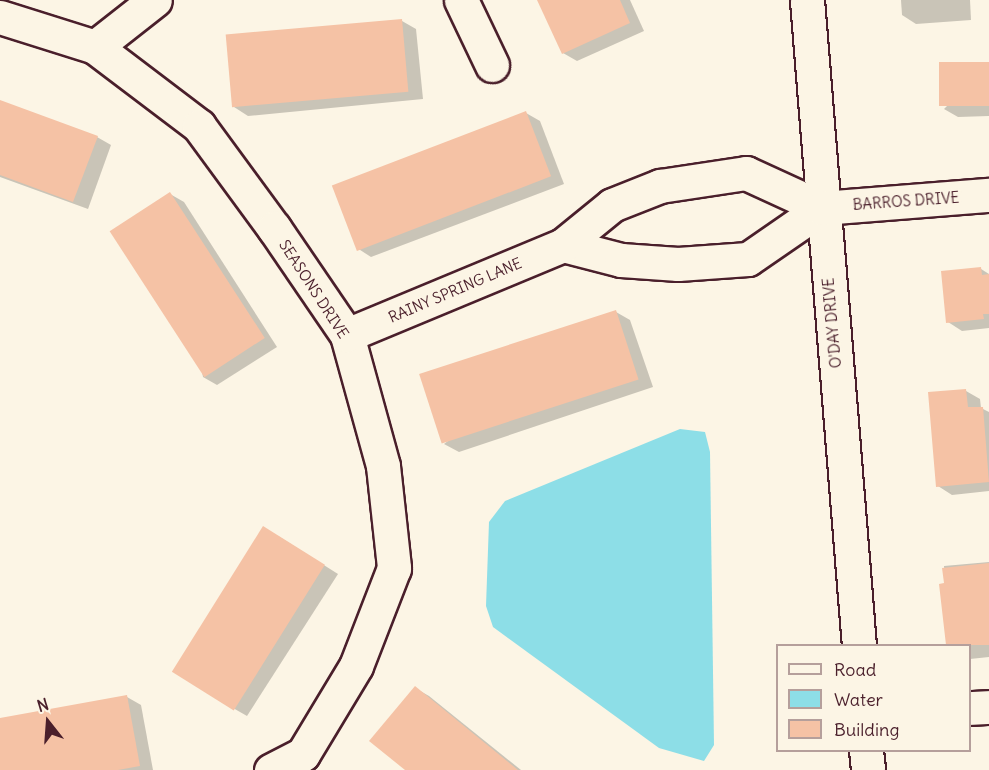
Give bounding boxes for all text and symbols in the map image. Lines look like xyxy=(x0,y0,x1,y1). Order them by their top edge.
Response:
street label: BARROS DRIVE xyxy=(852,188,960,214)
street label: SEASONS DRIVE xyxy=(275,236,353,342)
street label: RAINY SPRING LANE xyxy=(386,254,524,326)
street label: O'DAY DRIVE xyxy=(819,277,845,369)
legend xyxy=(776,644,971,752)
text: Road xyxy=(834,658,876,681)
text: Water xyxy=(834,688,883,711)
north arrow xyxy=(18,692,78,752)
text: N xyxy=(35,694,51,716)
text: Building xyxy=(834,718,899,741)

